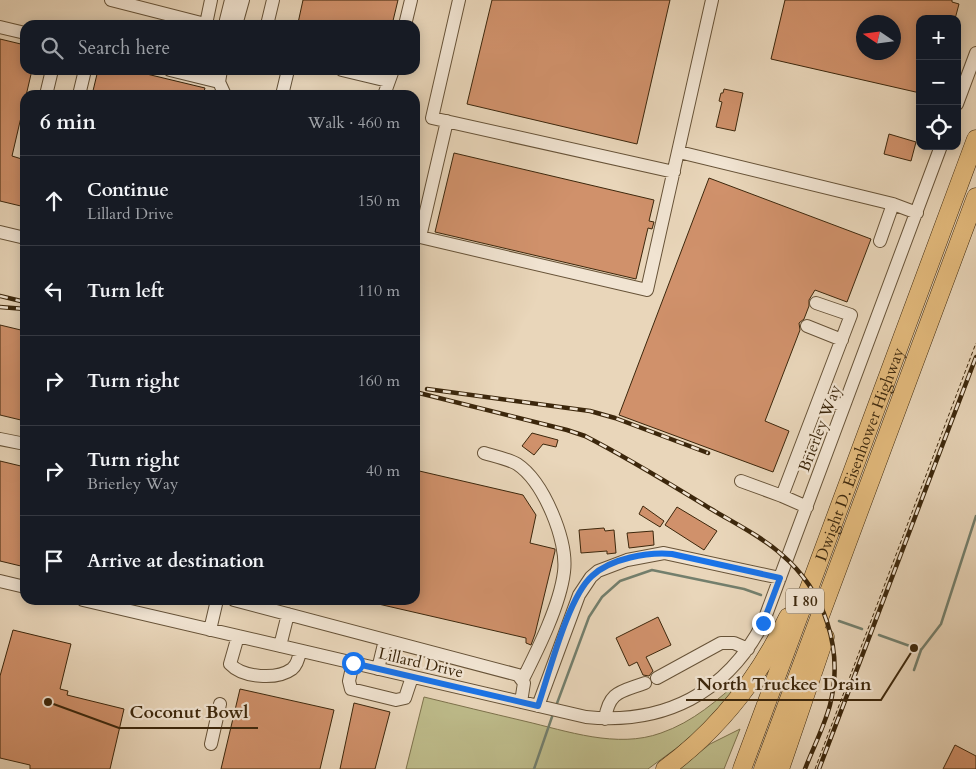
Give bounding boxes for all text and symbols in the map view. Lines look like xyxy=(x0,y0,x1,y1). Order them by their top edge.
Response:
north arrow xyxy=(856,15,901,60)
map controls xyxy=(916,15,961,150)
button: + xyxy=(916,15,961,60)
search box xyxy=(20,20,420,75)
icon: search xyxy=(38,34,66,62)
text: Search here xyxy=(78,35,170,61)
button: − xyxy=(916,60,961,105)
button: locate xyxy=(916,105,961,150)
text: 6 min xyxy=(40,108,96,137)
text: Walk · 460 m xyxy=(308,112,400,134)
text: Continue xyxy=(87,177,169,203)
icon: ahead xyxy=(40,187,68,215)
text: 150 m xyxy=(358,190,400,212)
text: Lillard Drive xyxy=(87,203,174,225)
icon: left xyxy=(40,277,68,305)
text: Turn left xyxy=(87,278,164,304)
text: 110 m xyxy=(358,280,400,302)
street label: Dwight D. Eisenhower Highway xyxy=(810,344,910,564)
icon: right xyxy=(40,367,68,395)
text: Turn right xyxy=(87,368,179,394)
text: 160 m xyxy=(358,370,400,392)
street label: Brierley Way xyxy=(793,381,847,475)
text: Turn right xyxy=(87,447,179,473)
icon: right xyxy=(40,457,68,485)
text: 40 m xyxy=(366,460,400,482)
text: Brierley Way xyxy=(87,473,178,495)
icon: arrive xyxy=(40,547,68,575)
text: Arrive at destination xyxy=(87,548,264,574)
road number: I 80 xyxy=(786,588,824,614)
route end xyxy=(752,612,775,635)
street label: Lillard Drive xyxy=(376,643,465,683)
route start xyxy=(342,652,365,675)
callout: North Truckee Drain xyxy=(686,667,881,700)
text: North Truckee Drain xyxy=(697,672,872,697)
callout: Coconut Bowl xyxy=(119,695,258,728)
text: Coconut Bowl xyxy=(129,700,249,725)

